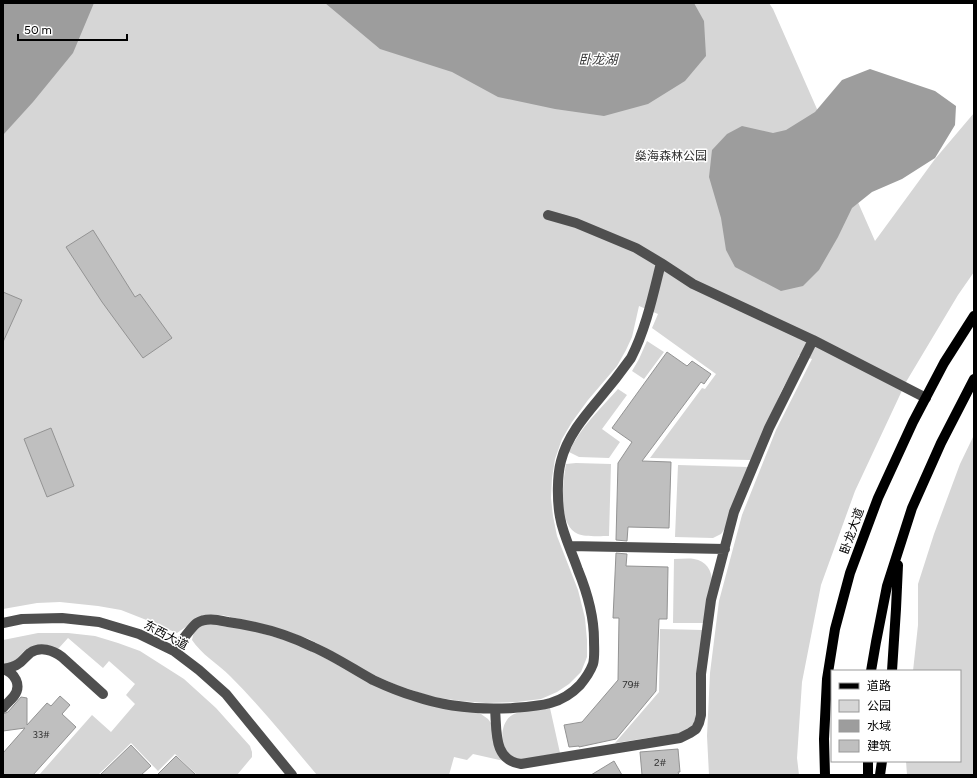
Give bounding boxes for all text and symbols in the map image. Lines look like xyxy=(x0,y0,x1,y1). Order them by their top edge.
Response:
scale bar xyxy=(18,16,127,42)
text: 50 m xyxy=(24,23,52,37)
water label: 卧龙湖 xyxy=(578,52,619,67)
park label: 燊海森林公园 xyxy=(635,149,707,163)
street label: 卧龙大道 xyxy=(837,506,867,556)
street label: 东西大道 xyxy=(142,618,190,652)
legend xyxy=(831,670,961,762)
house number: 79# xyxy=(622,678,640,691)
text: 道路 xyxy=(867,679,891,693)
text: 公园 xyxy=(867,699,891,713)
text: 水域 xyxy=(867,719,891,733)
house number: 33# xyxy=(32,728,50,741)
text: 建筑 xyxy=(867,739,891,753)
house number: 2# xyxy=(654,756,667,769)

